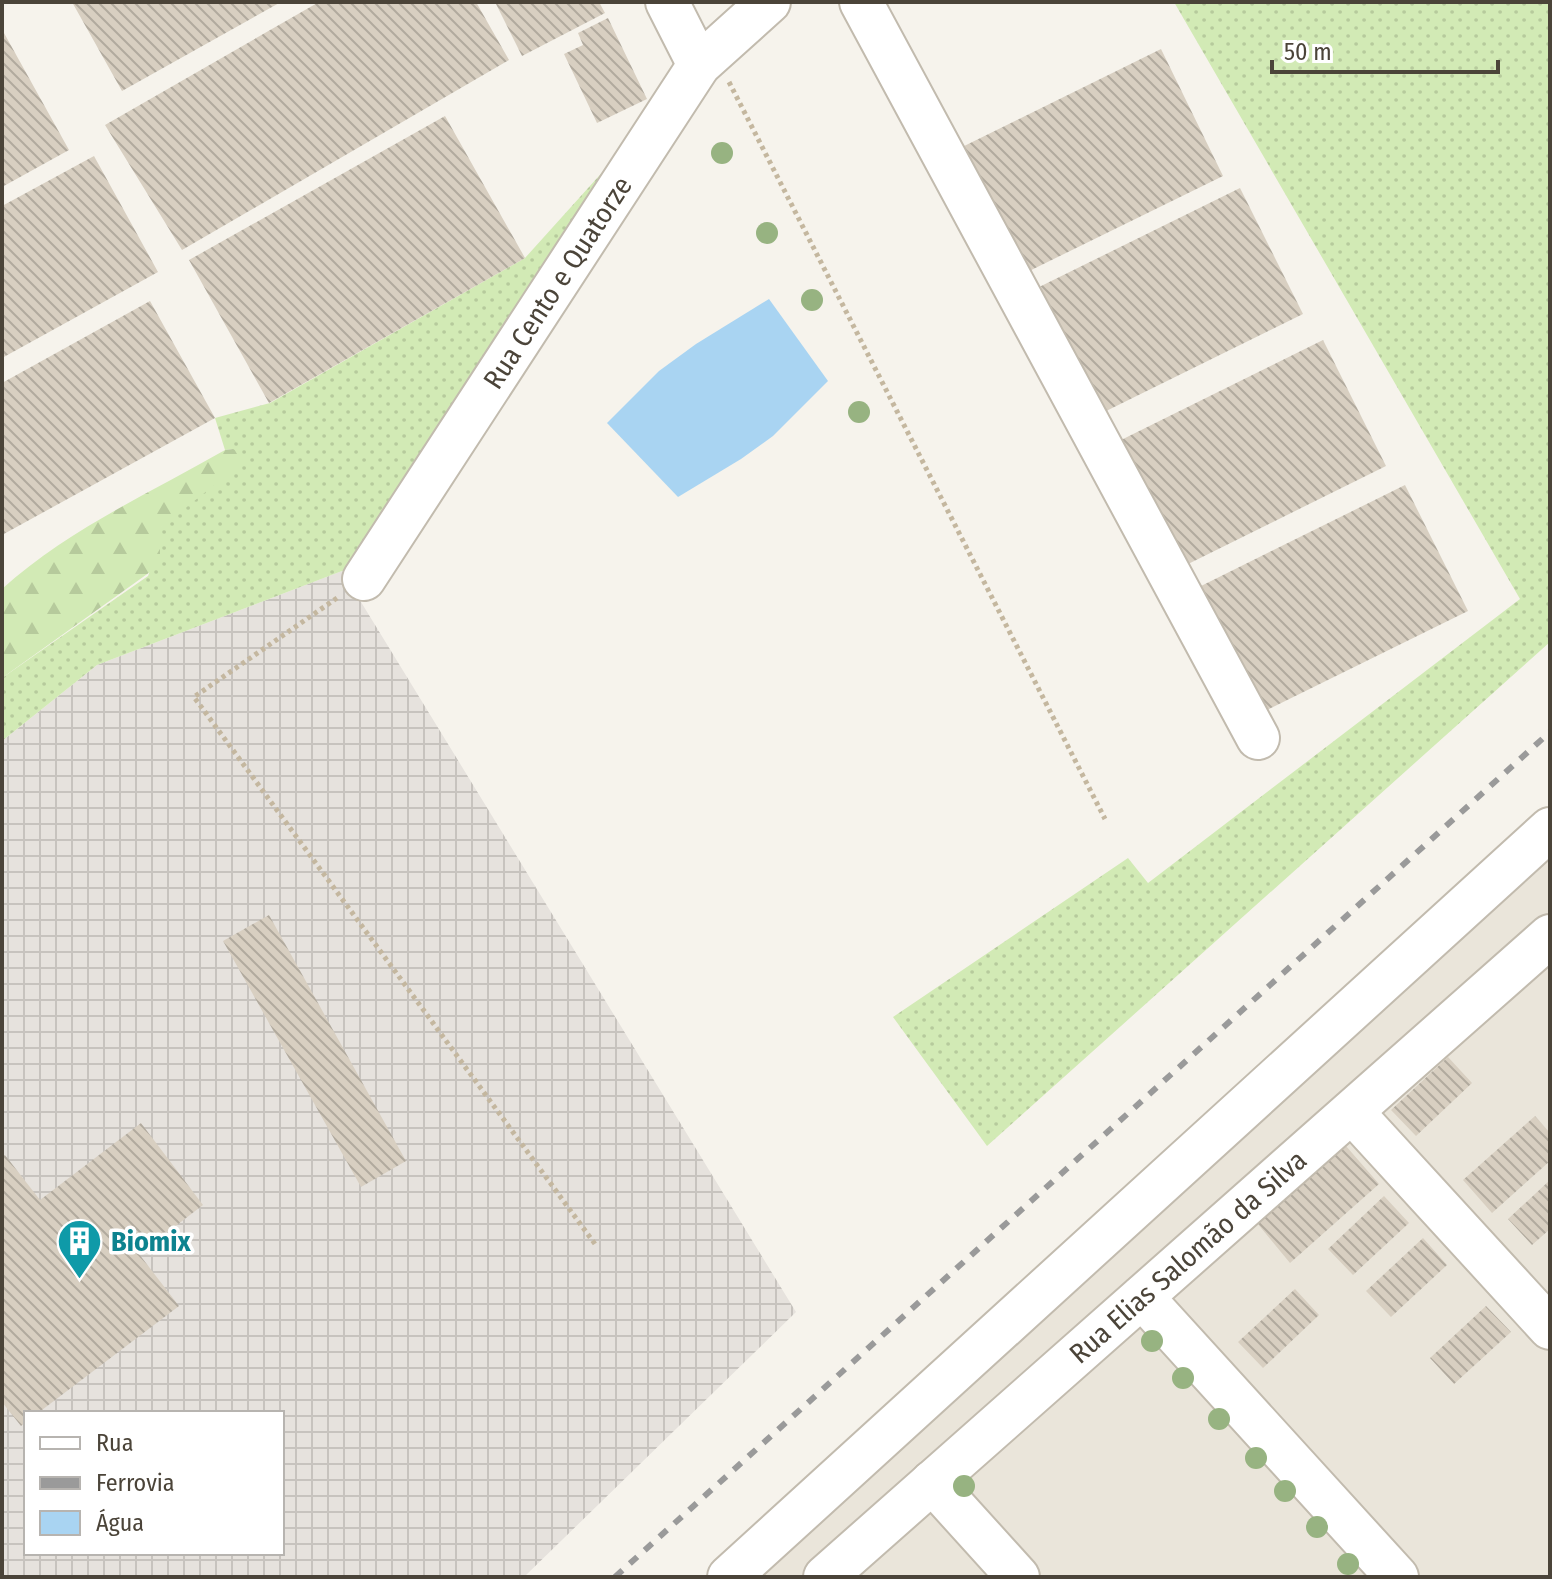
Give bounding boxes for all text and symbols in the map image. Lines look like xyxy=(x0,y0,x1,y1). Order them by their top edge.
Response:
scale bar xyxy=(1272,24,1498,74)
text: 50 m xyxy=(1284,38,1332,66)
street label: Rua Cento e Quatorze xyxy=(476,170,638,395)
street label: Rua Elias Salomão da Silva xyxy=(1062,1143,1313,1370)
building icon: Biomix xyxy=(56,1217,104,1280)
place label: Biomix xyxy=(111,1225,191,1258)
legend xyxy=(24,1411,284,1555)
text: Rua xyxy=(96,1429,133,1457)
text: Ferrovia xyxy=(96,1469,175,1497)
text: Água xyxy=(96,1508,144,1537)

